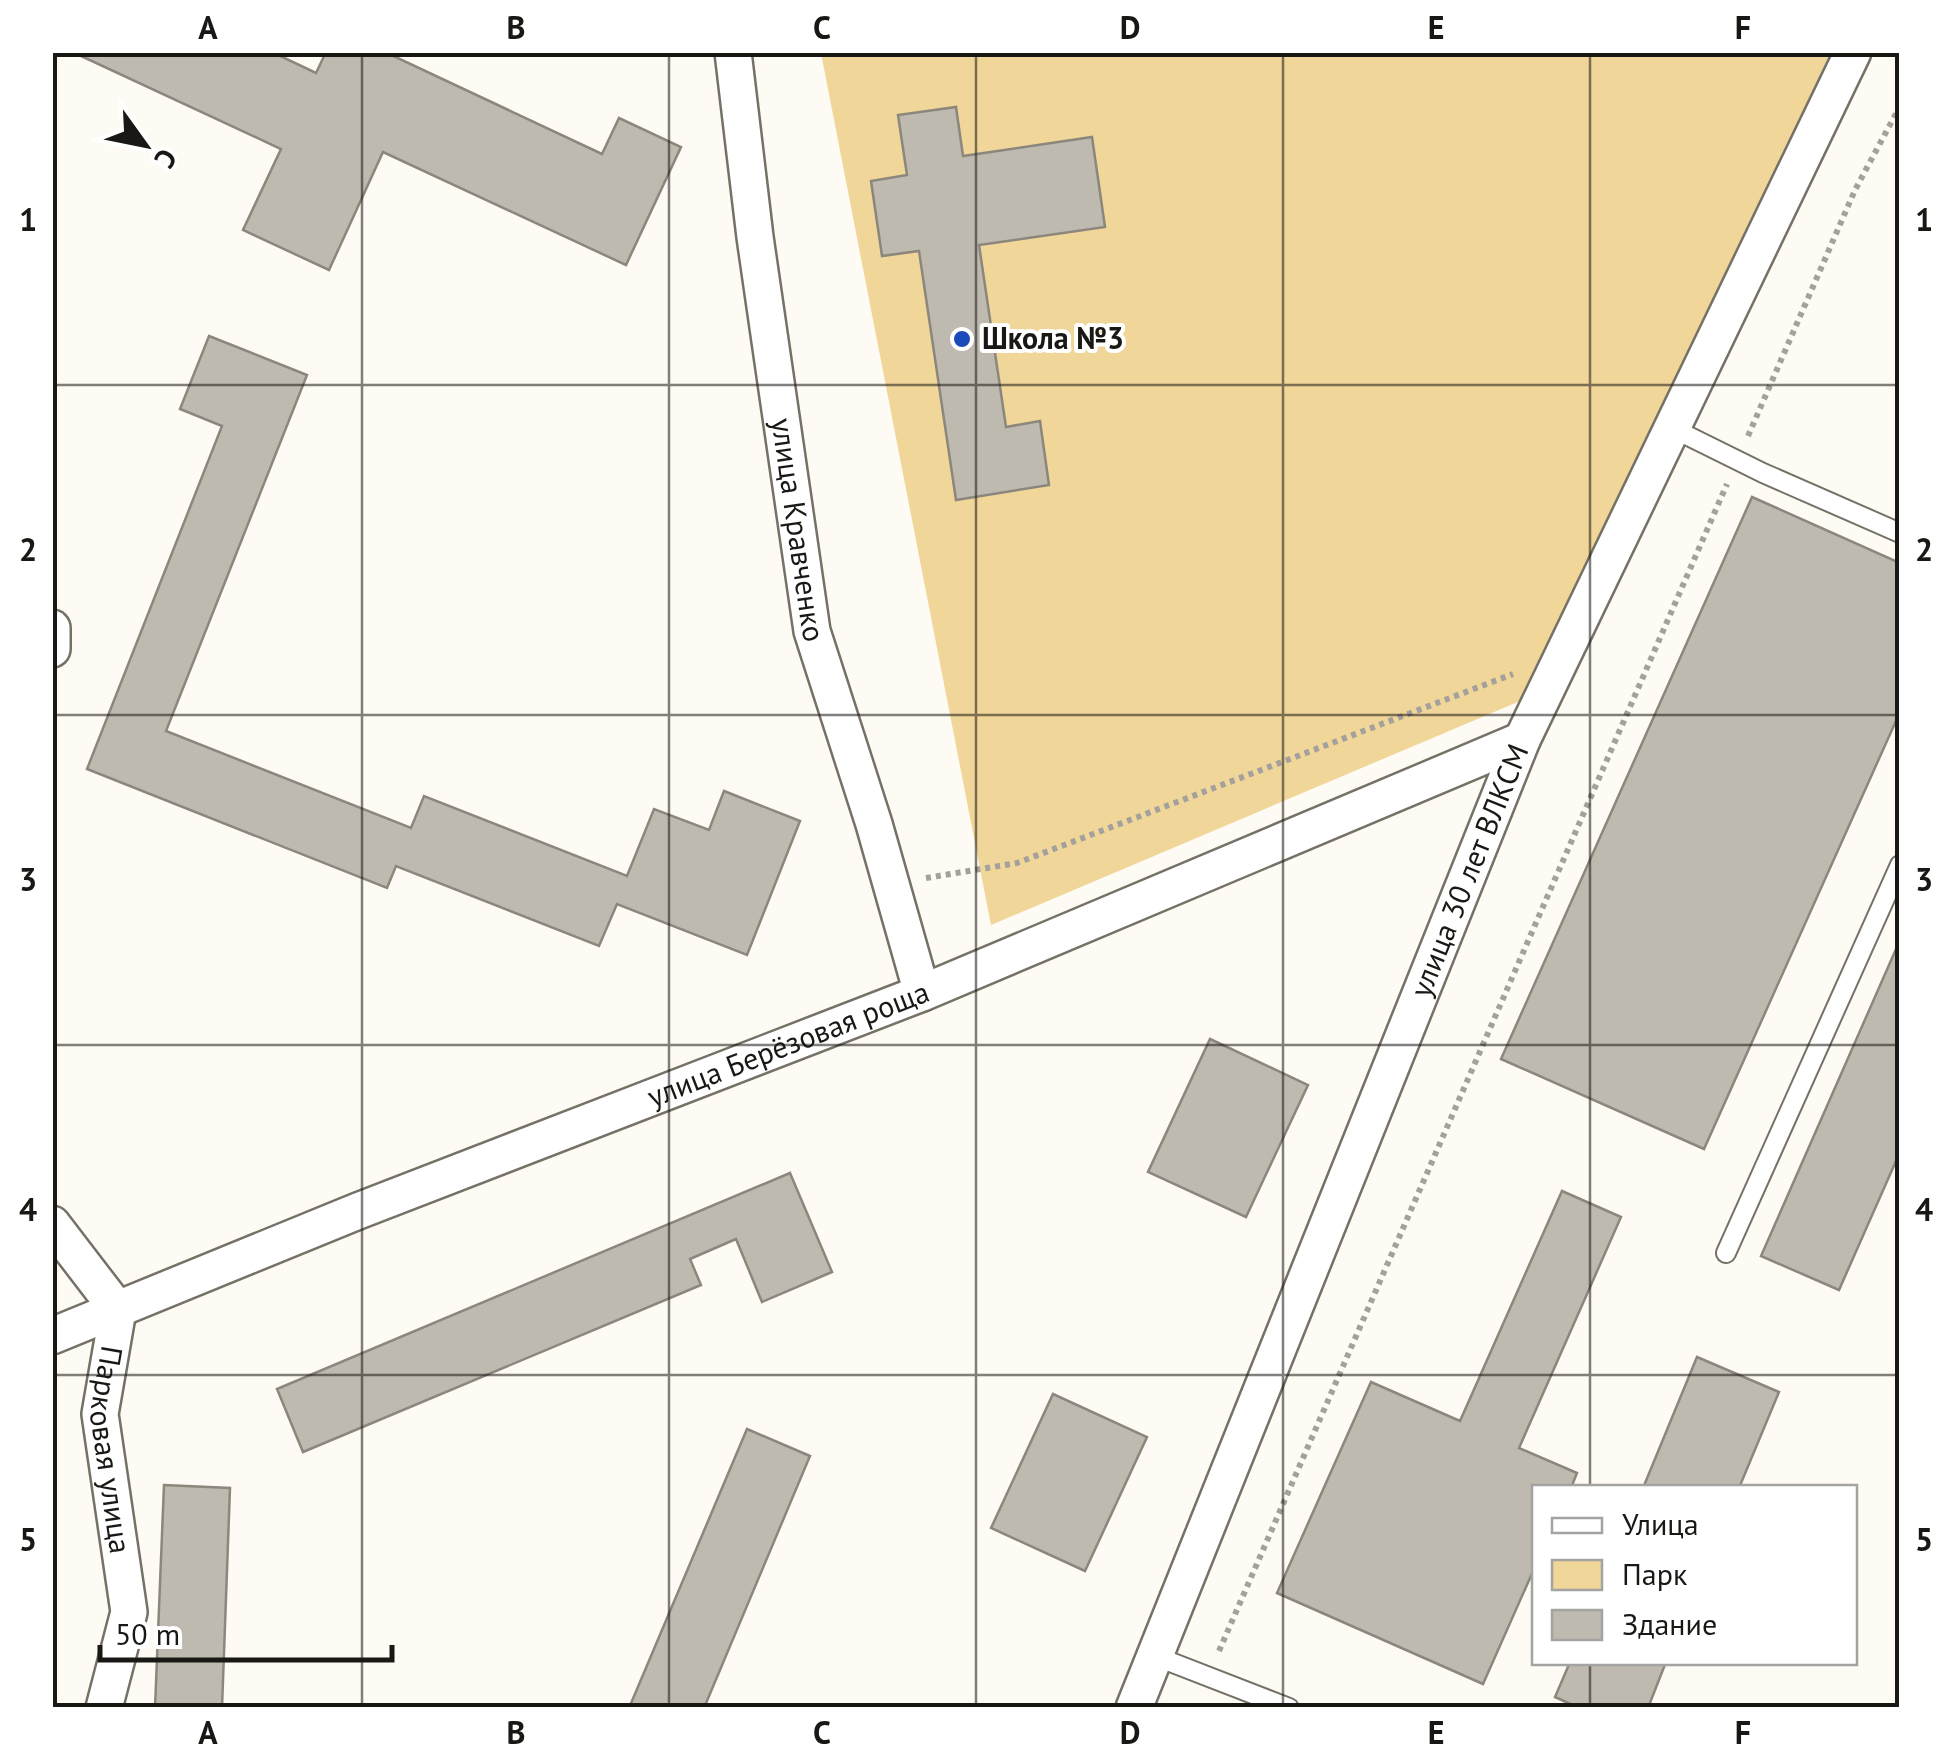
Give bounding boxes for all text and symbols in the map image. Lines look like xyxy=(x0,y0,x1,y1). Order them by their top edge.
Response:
text: A xyxy=(198,6,218,48)
text: B xyxy=(507,6,525,48)
text: C xyxy=(813,6,831,48)
text: D xyxy=(1120,6,1140,48)
text: E xyxy=(1428,6,1444,48)
text: F xyxy=(1735,6,1751,48)
north arrow xyxy=(95,95,195,195)
text: С xyxy=(147,142,186,176)
text: 1 xyxy=(19,198,37,240)
text: 1 xyxy=(1915,198,1933,240)
place label: Школа №3 xyxy=(982,318,1124,357)
marker: Школа №3 xyxy=(951,328,973,350)
street label: улица Кравченко xyxy=(763,415,835,646)
text: 2 xyxy=(19,528,37,570)
text: 2 xyxy=(1915,528,1933,570)
street label: улица 30 лет ВЛКСМ xyxy=(1400,738,1536,1002)
text: 3 xyxy=(19,858,37,900)
text: 3 xyxy=(1915,858,1933,900)
street label: улица Берёзовая роща xyxy=(641,971,934,1115)
text: 4 xyxy=(19,1188,37,1230)
text: 4 xyxy=(1915,1188,1933,1230)
street label: Парковая улица xyxy=(82,1343,141,1556)
legend xyxy=(1532,1485,1857,1665)
text: Улица xyxy=(1622,1504,1699,1543)
text: 5 xyxy=(19,1518,37,1560)
text: 5 xyxy=(1915,1518,1933,1560)
text: Парк xyxy=(1622,1554,1688,1593)
scale bar xyxy=(100,1600,392,1662)
text: Здание xyxy=(1622,1604,1717,1643)
text: 50 m xyxy=(115,1614,180,1653)
text: A xyxy=(198,1711,218,1753)
text: B xyxy=(507,1711,525,1753)
text: C xyxy=(813,1711,831,1753)
text: D xyxy=(1120,1711,1140,1753)
text: E xyxy=(1428,1711,1444,1753)
text: F xyxy=(1735,1711,1751,1753)

